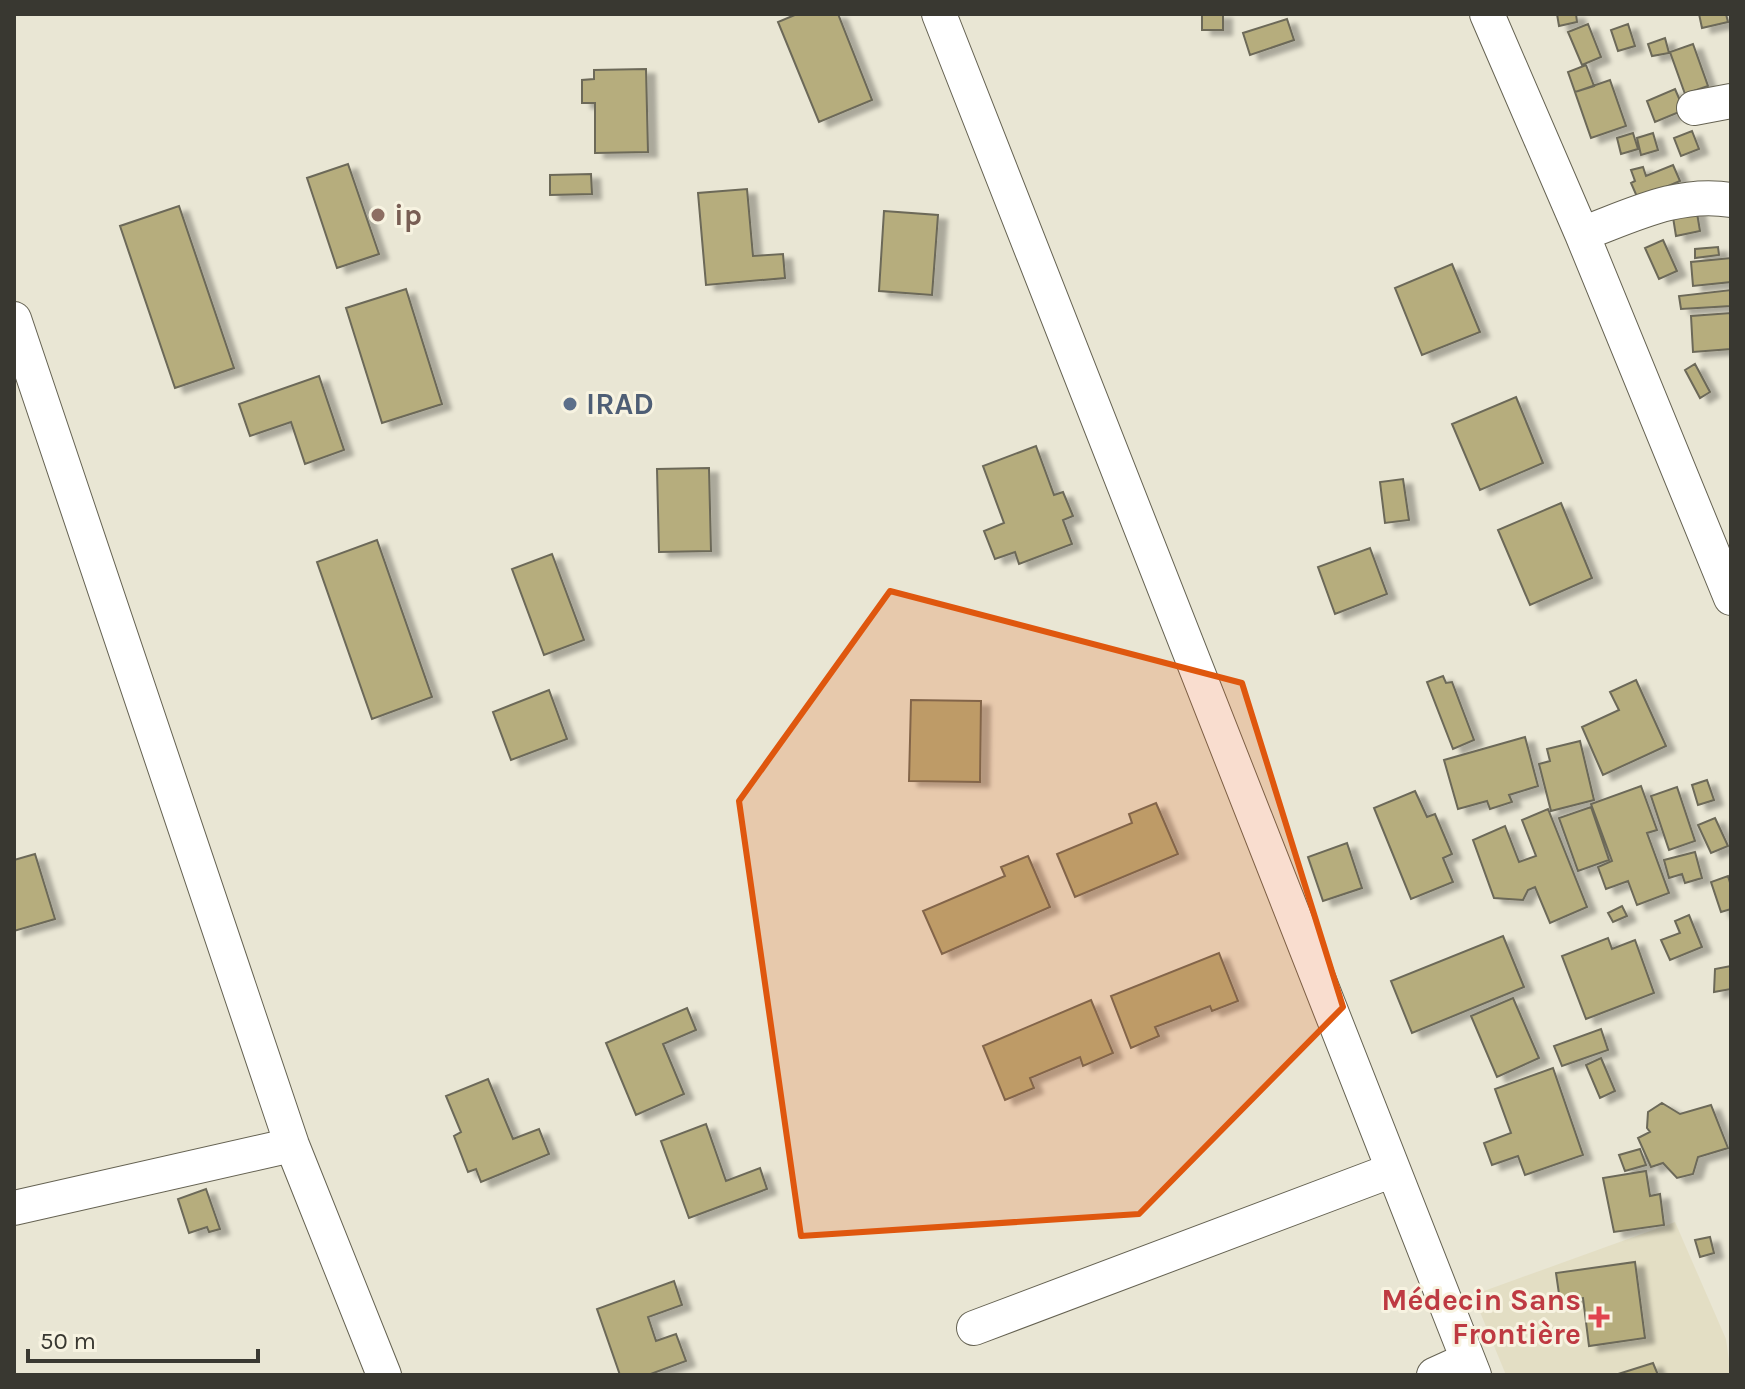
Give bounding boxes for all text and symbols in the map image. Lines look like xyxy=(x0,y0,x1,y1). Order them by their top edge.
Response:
place label: ip xyxy=(394,197,422,233)
marker: ip xyxy=(369,206,387,224)
place label: IRAD xyxy=(586,386,654,422)
marker: IRAD xyxy=(561,395,579,413)
place label: Médecin Sans Frontière xyxy=(1381,1282,1581,1352)
marker: Médecin Sans Frontière xyxy=(1588,1306,1610,1328)
scale bar xyxy=(28,1313,258,1363)
text: 50 m xyxy=(40,1327,96,1355)

